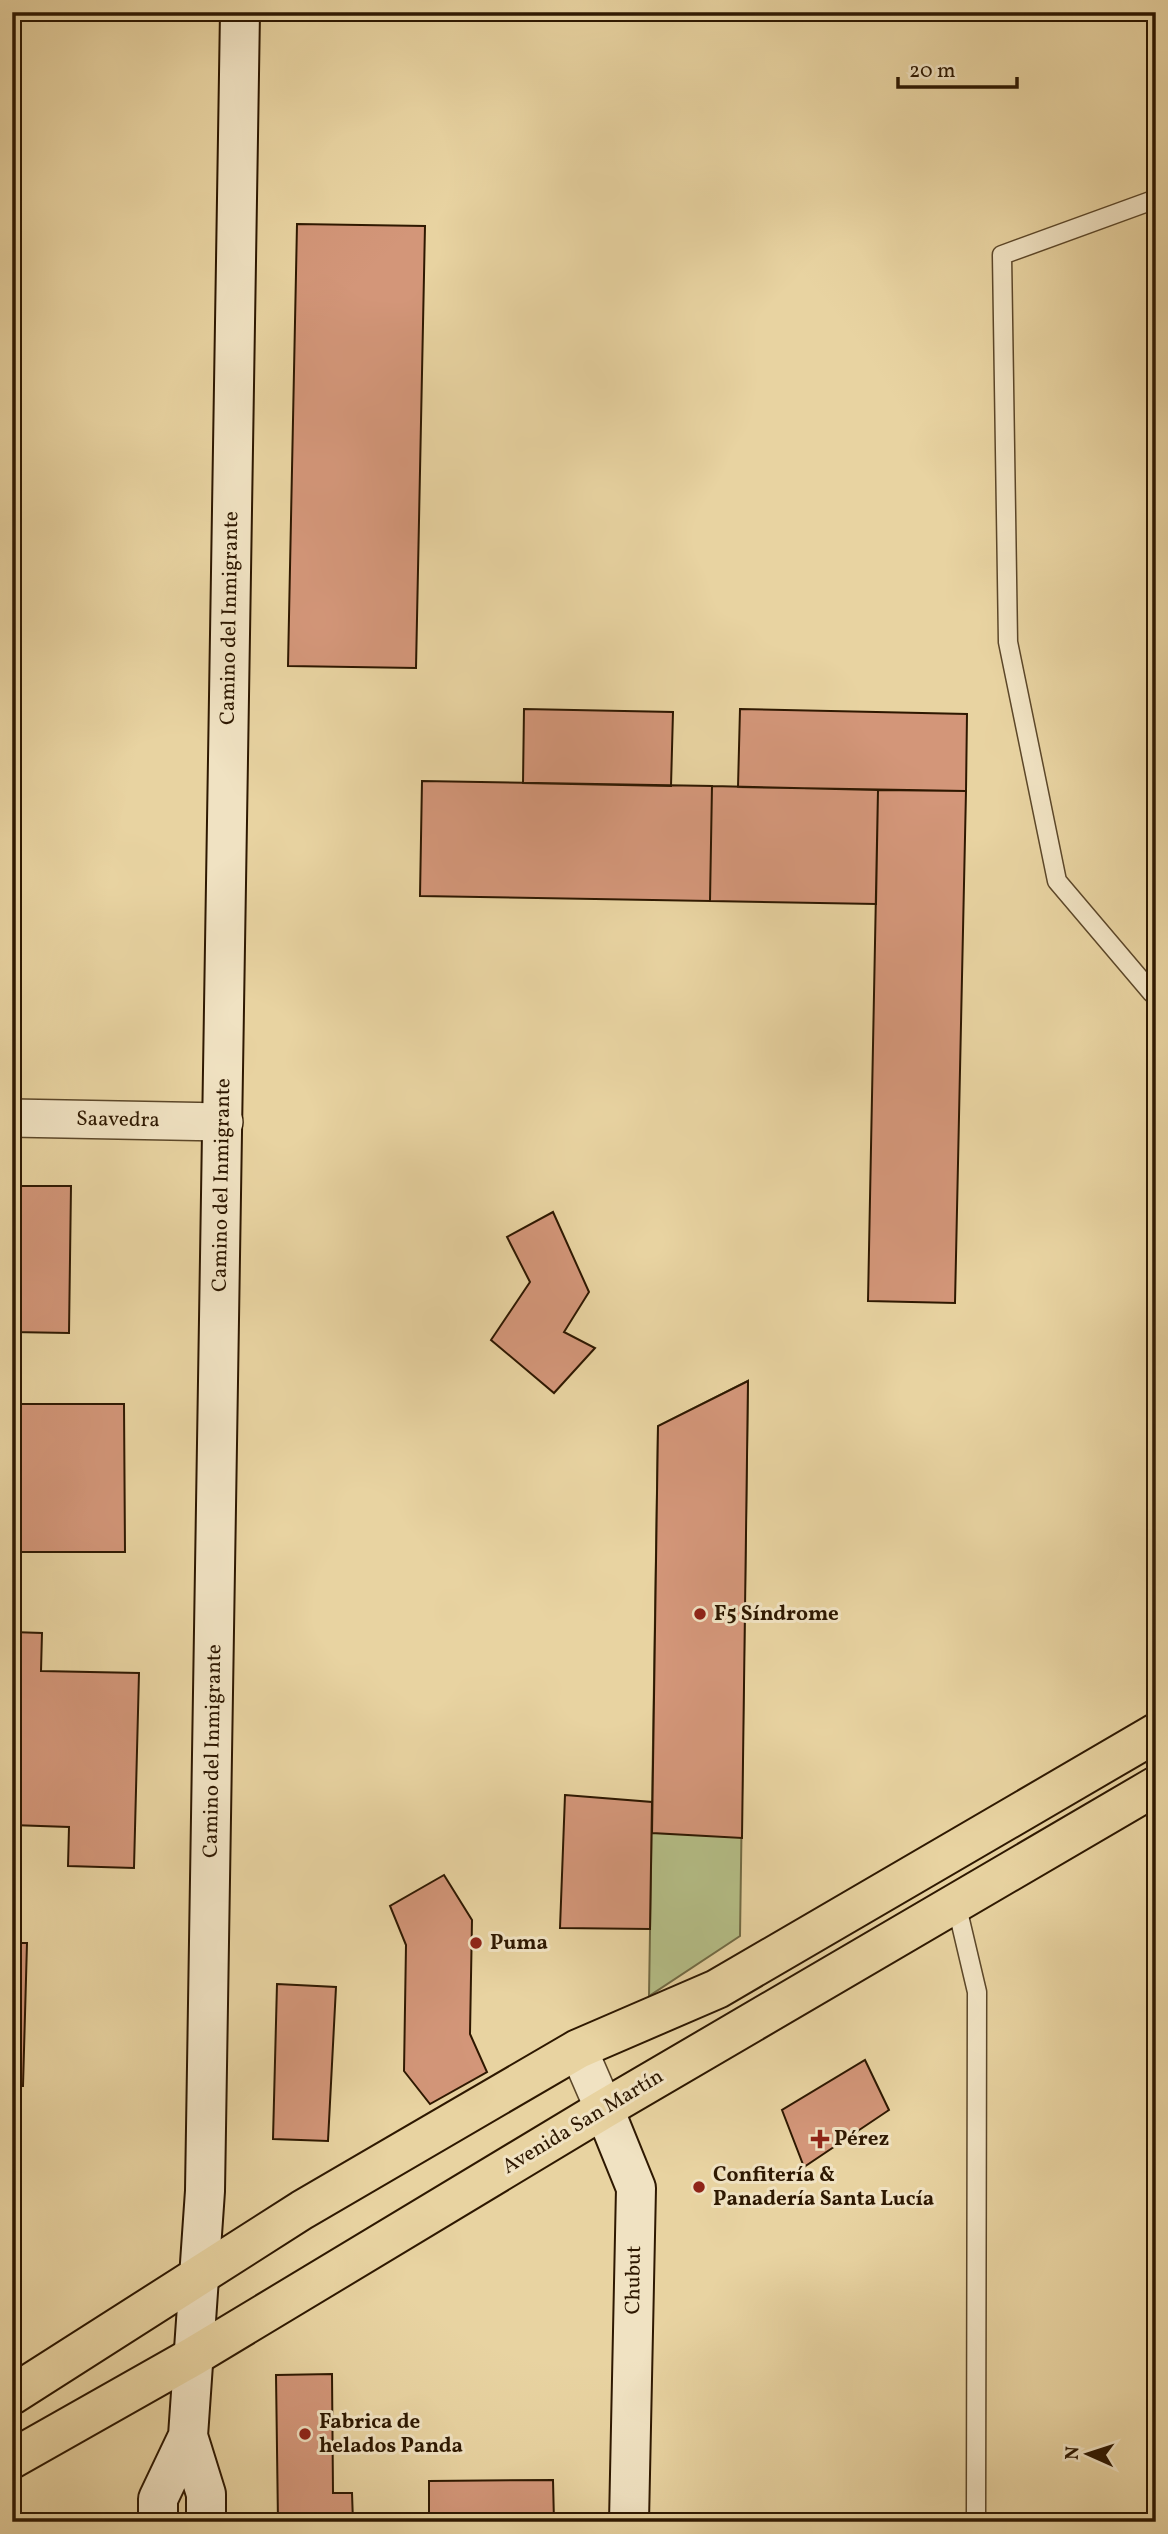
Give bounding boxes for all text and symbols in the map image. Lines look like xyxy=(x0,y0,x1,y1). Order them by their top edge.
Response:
scale bar xyxy=(898,46,1018,90)
text: 20 m xyxy=(909,57,955,86)
street label: Camino del Inmigrante xyxy=(214,511,246,725)
street label: Camino del Inmigrante xyxy=(206,1078,238,1292)
street label: Saavedra xyxy=(76,1105,160,1135)
place label: F5 Síndrome xyxy=(714,1600,839,1629)
marker: F5 Síndrome xyxy=(692,1606,708,1622)
street label: Camino del Inmigrante xyxy=(197,1644,229,1858)
place label: Puma xyxy=(490,1929,548,1958)
marker: Puma xyxy=(468,1935,484,1951)
street label: Avenida San Martín xyxy=(497,2062,669,2182)
place label: Pérez xyxy=(834,2125,889,2154)
marker: Pérez xyxy=(812,2131,828,2147)
place label: Confitería & Panadería Santa Lucía xyxy=(713,2161,934,2214)
marker: Confitería & Panadería Santa Lucía xyxy=(691,2179,707,2195)
street label: Chubut xyxy=(619,2245,649,2315)
place label: Fabrica de helados Panda xyxy=(319,2408,463,2461)
north arrow xyxy=(1052,2418,1122,2488)
marker: Fabrica de helados Panda xyxy=(297,2426,313,2442)
text: N xyxy=(1060,2445,1086,2461)

